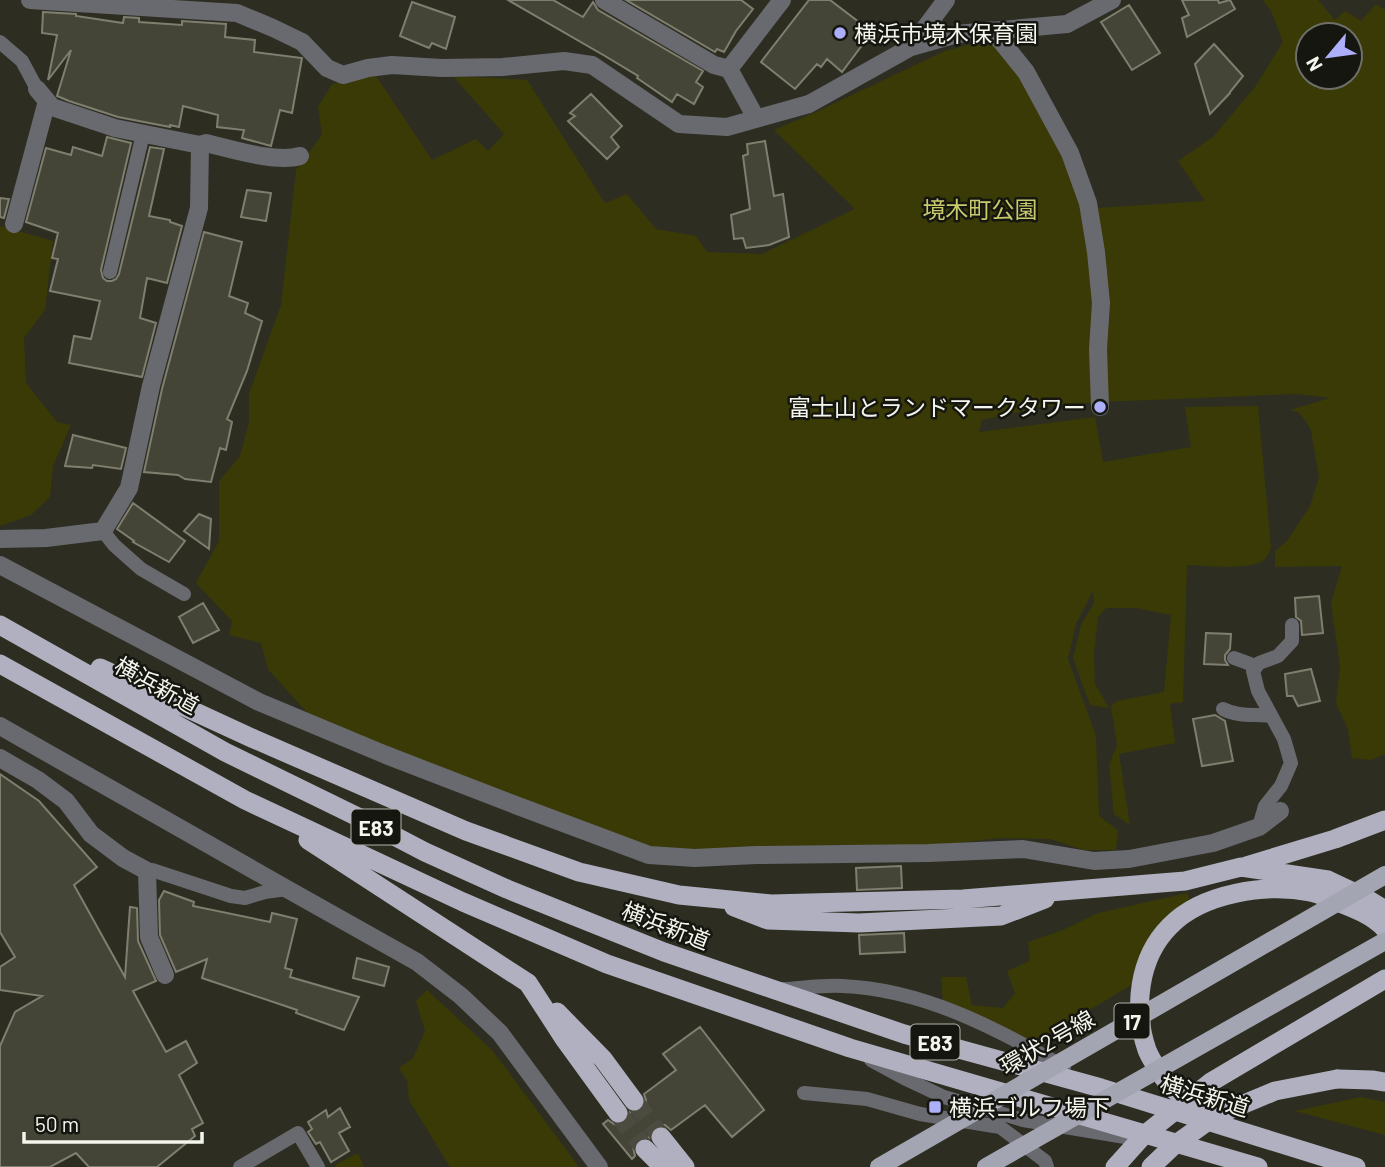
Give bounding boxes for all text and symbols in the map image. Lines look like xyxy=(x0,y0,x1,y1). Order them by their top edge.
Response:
place label: 横浜市境木保育園 xyxy=(854,19,1038,47)
north arrow xyxy=(1294,21,1364,91)
marker: 横浜市境木保育園 xyxy=(832,25,848,41)
text: N xyxy=(1301,53,1327,76)
park label: 境木町公園 xyxy=(923,195,1038,223)
place label: 富士山とランドマークタワー xyxy=(788,393,1086,421)
marker: 富士山とランドマークタワー xyxy=(1092,399,1108,415)
street label: 横浜新道 xyxy=(110,650,204,720)
road number: E83 xyxy=(352,810,400,844)
street label: 横浜新道 xyxy=(618,895,714,955)
street label: 環状2号線 xyxy=(995,1004,1099,1080)
road number: 17 xyxy=(1114,1004,1150,1038)
road number: E83 xyxy=(911,1024,960,1060)
street label: 横浜新道 xyxy=(1157,1068,1253,1122)
place label: 横浜ゴルフ場下 xyxy=(949,1093,1110,1121)
marker: 横浜ゴルフ場下 xyxy=(927,1099,943,1115)
scale bar xyxy=(24,1100,203,1144)
text: 50 m xyxy=(35,1111,79,1136)

